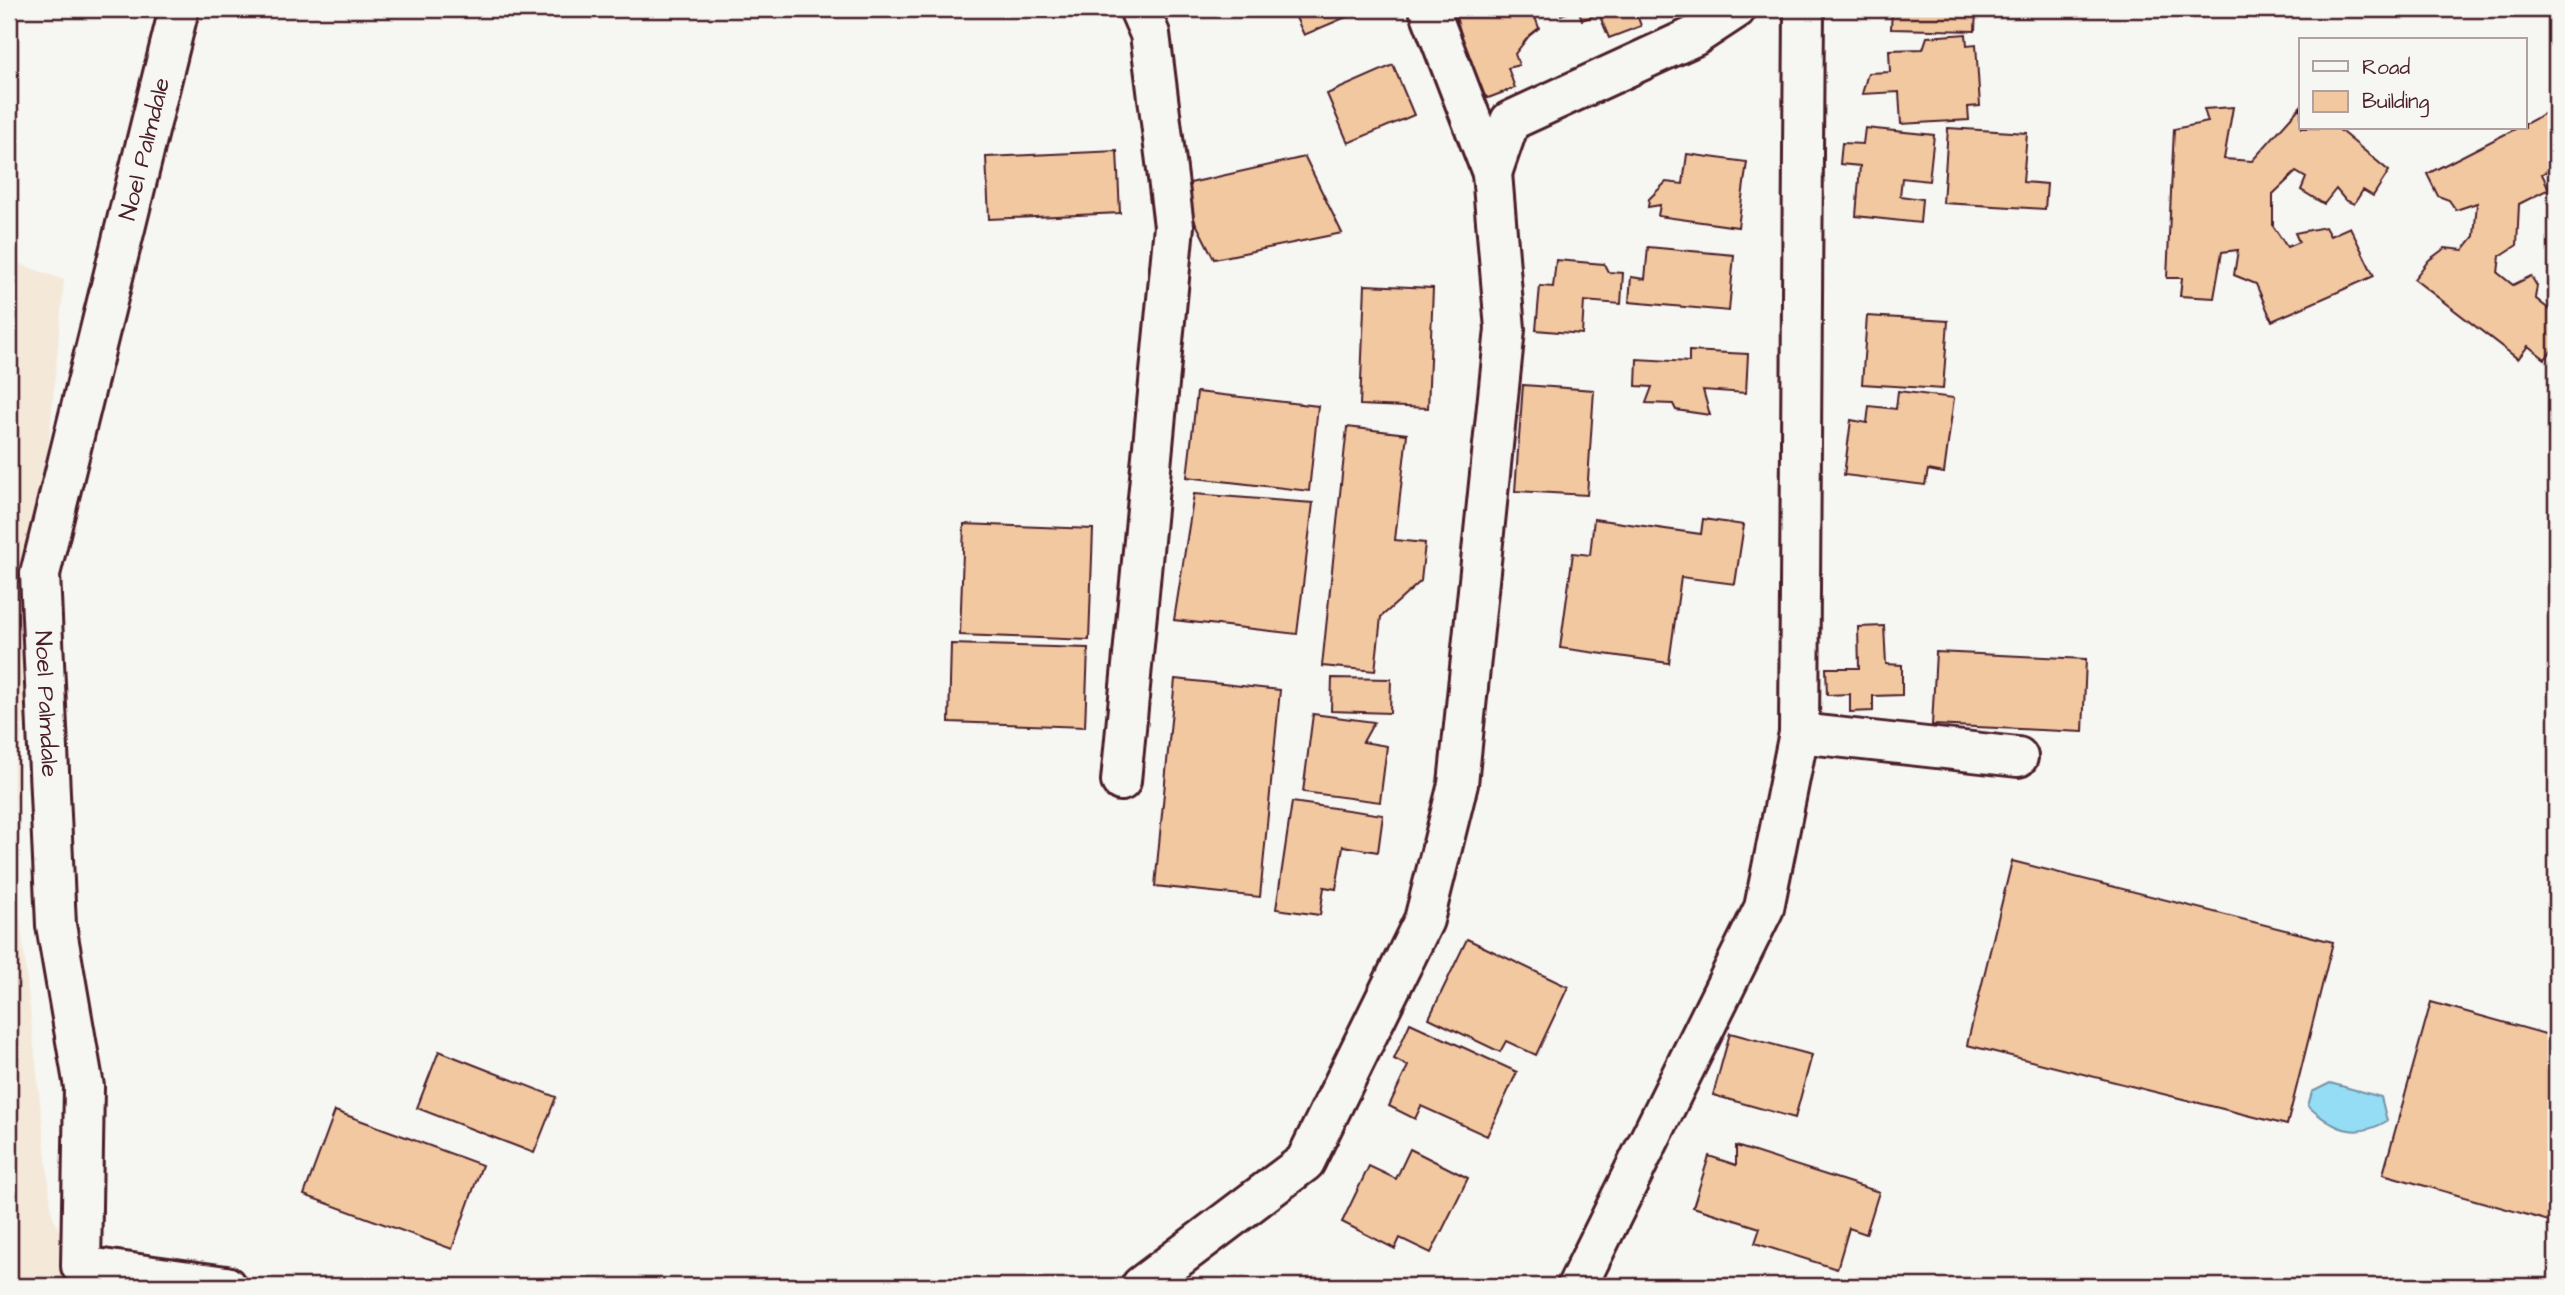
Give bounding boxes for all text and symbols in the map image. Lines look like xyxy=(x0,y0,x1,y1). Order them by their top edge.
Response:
legend xyxy=(2299,38,2526,130)
text: Road xyxy=(2362,53,2410,82)
street label: Noel Palmdale xyxy=(111,74,179,224)
text: Building xyxy=(2362,87,2430,118)
street label: Noel Palmdale xyxy=(26,630,66,778)

